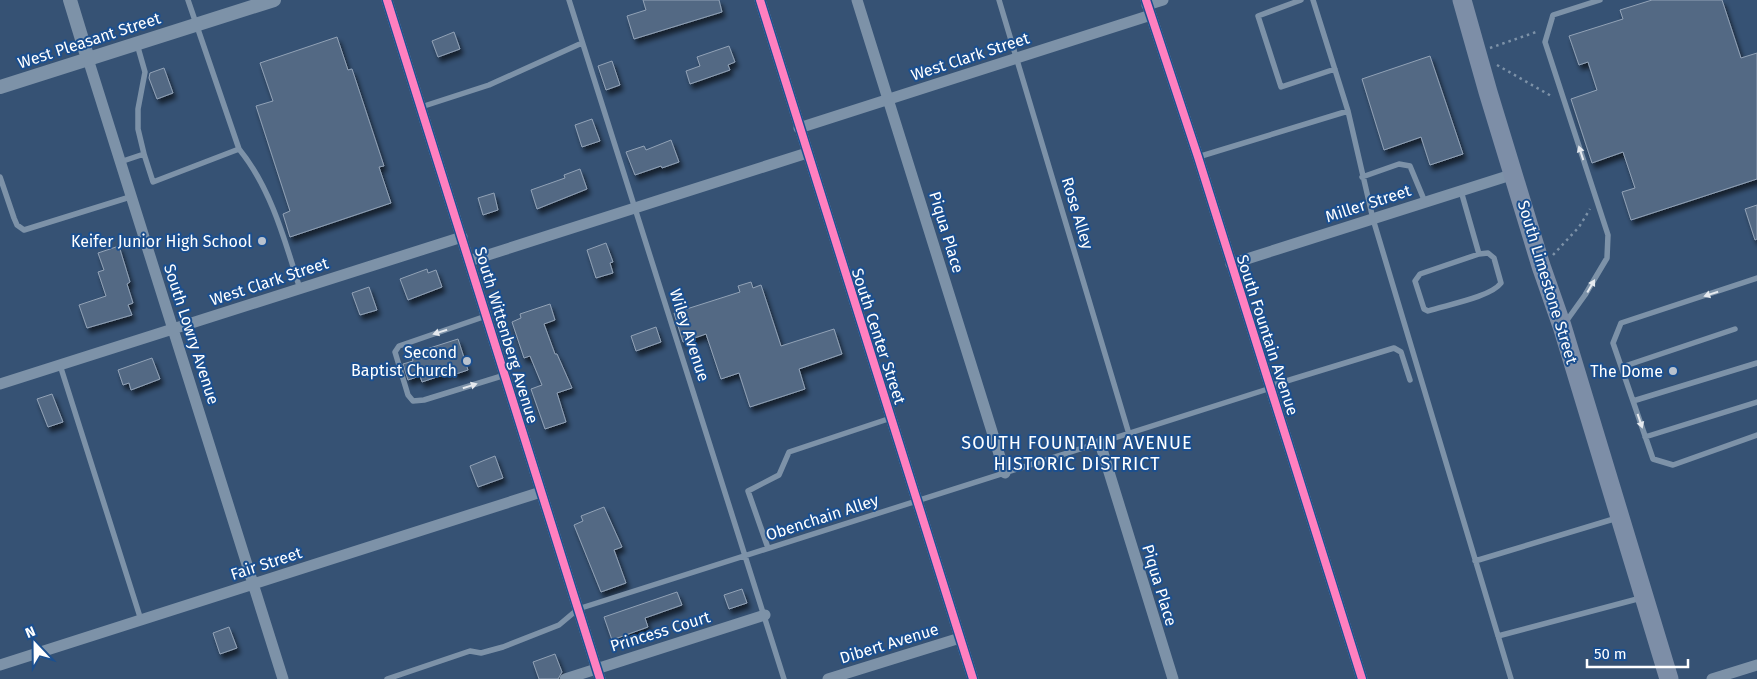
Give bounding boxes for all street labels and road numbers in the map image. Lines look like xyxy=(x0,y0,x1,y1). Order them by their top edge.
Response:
street label: West Pleasant Street xyxy=(15,8,163,73)
street label: West Clark Street xyxy=(909,28,1032,85)
street label: Rose Alley xyxy=(1058,175,1097,252)
street label: Miller Street xyxy=(1323,181,1414,226)
street label: Piqua Place xyxy=(925,189,968,275)
street label: South Limestone Street xyxy=(1514,198,1581,366)
street label: South Wittenberg Avenue xyxy=(471,245,542,426)
street label: South Fountain Avenue xyxy=(1233,252,1302,418)
street label: West Clark Street xyxy=(208,253,331,310)
street label: South Lowry Avenue xyxy=(160,262,223,407)
street label: South Center Street xyxy=(848,266,910,407)
street label: Wiley Avenue xyxy=(666,286,713,384)
street label: Obenchain Alley xyxy=(763,490,881,545)
street label: Piqua Place xyxy=(1138,542,1181,628)
street label: Fair Street xyxy=(228,543,304,584)
street label: Princess Court xyxy=(608,607,713,656)
street label: Dibert Avenue xyxy=(837,619,941,668)

